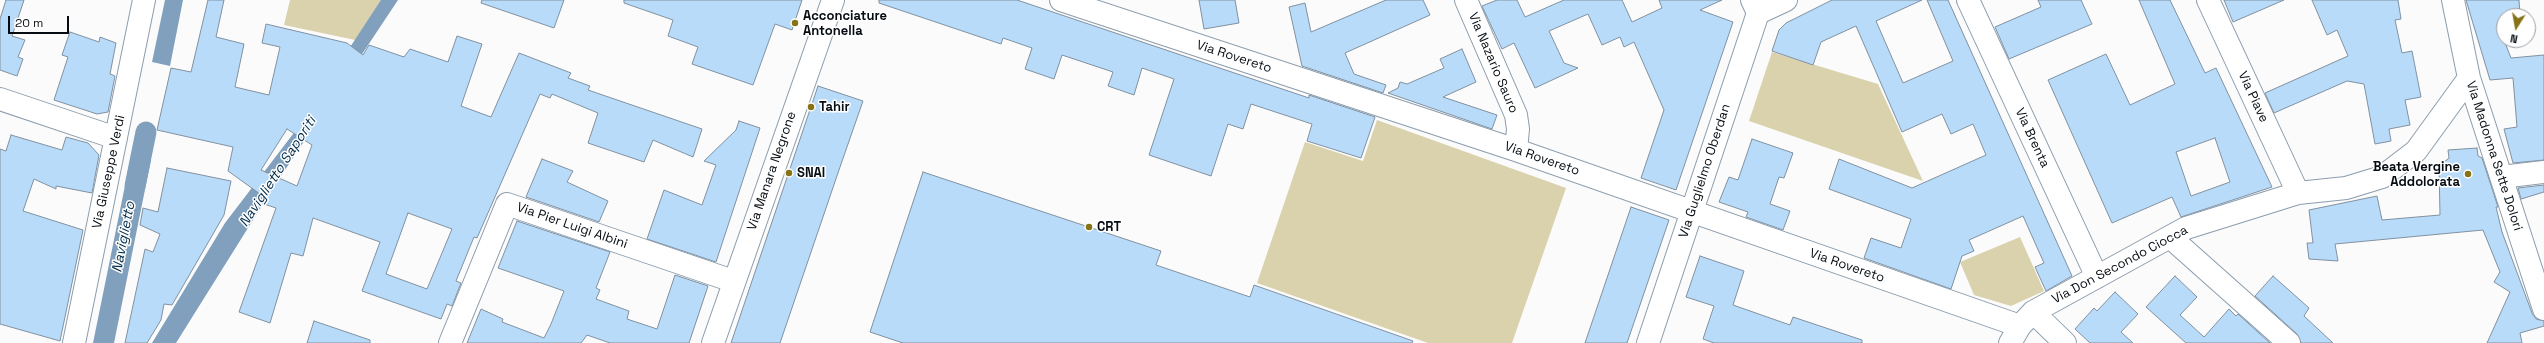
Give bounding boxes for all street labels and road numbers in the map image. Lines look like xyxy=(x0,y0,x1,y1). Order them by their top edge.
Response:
street label: Via Nazario Sauro xyxy=(1465,10,1521,116)
street label: Via Rovereto xyxy=(1194,37,1274,77)
street label: Via Piave xyxy=(2234,69,2272,125)
street label: Via Madonna Sette Dolori xyxy=(2462,79,2526,233)
street label: Via Guglielmo Oberdan xyxy=(1676,102,1734,240)
street label: Via Brenta xyxy=(2011,106,2053,170)
street label: Via Manara Negrone xyxy=(744,109,800,233)
street label: Via Giuseppe Verdi xyxy=(89,114,129,230)
street label: Via Rovereto xyxy=(1502,139,1582,179)
street label: Via Pier Luigi Albini xyxy=(515,200,629,252)
street label: Via Don Secondo Ciocca xyxy=(2049,222,2191,308)
street label: Via Rovereto xyxy=(1807,246,1887,286)

